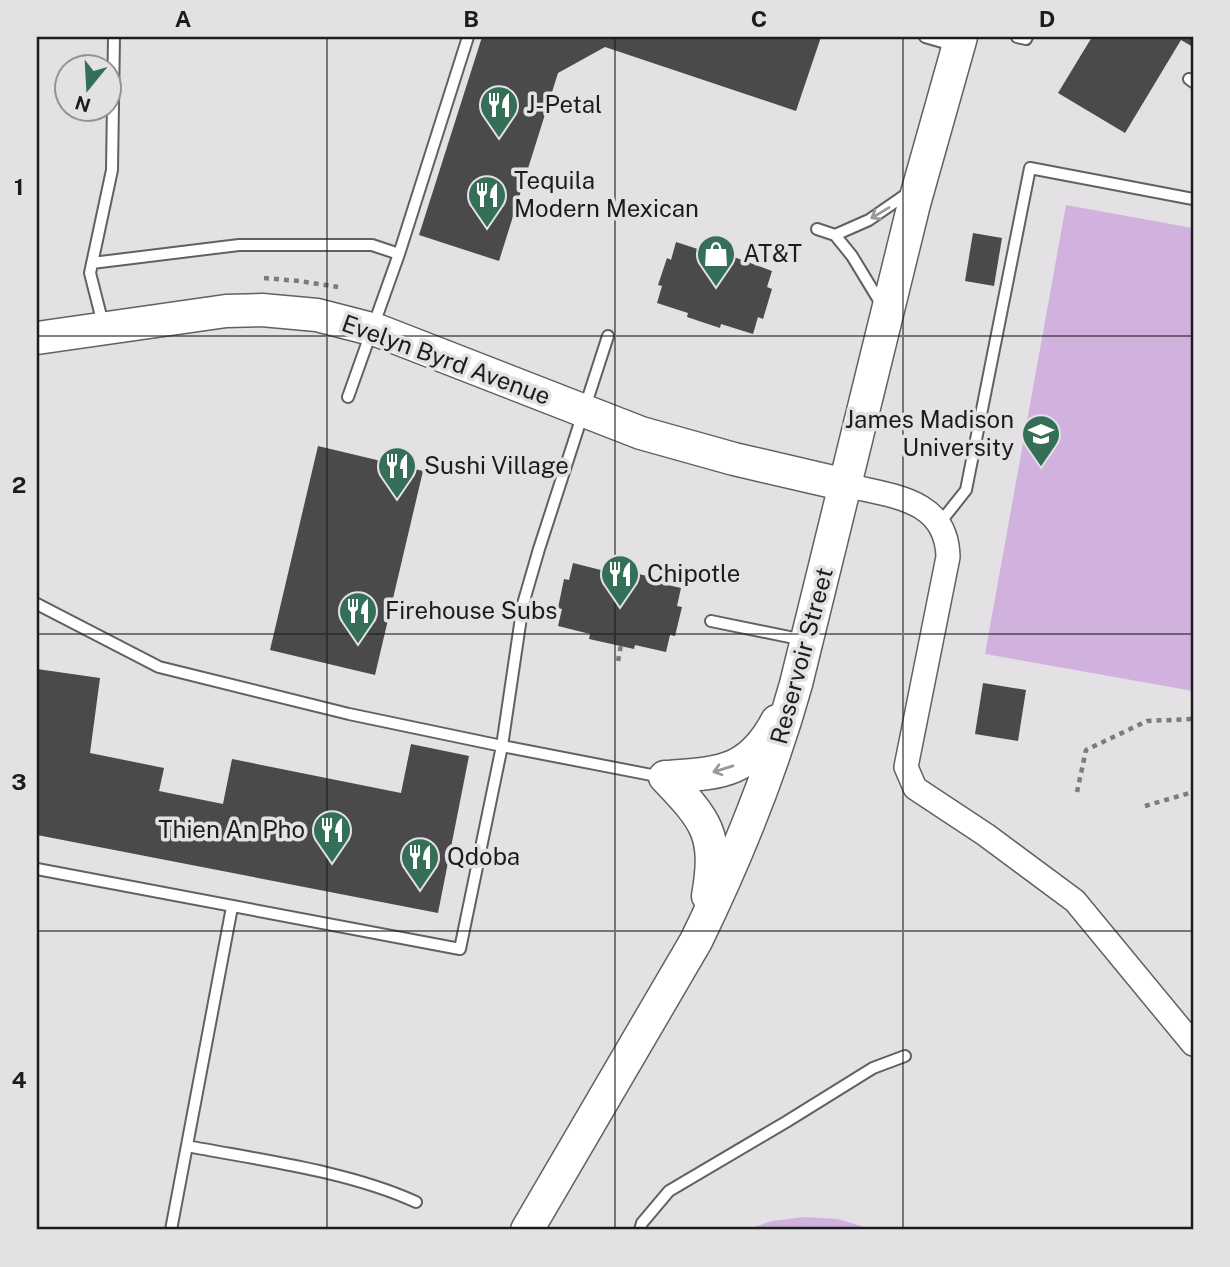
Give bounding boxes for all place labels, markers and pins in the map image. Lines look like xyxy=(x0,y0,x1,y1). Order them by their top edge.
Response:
restaurant icon: J-Petal xyxy=(478,84,520,139)
place label: J-Petal xyxy=(526,90,602,118)
place label: Tequila Modern Mexican xyxy=(514,166,699,222)
restaurant icon: Tequila Modern Mexican xyxy=(466,174,508,229)
shop icon: AT&T xyxy=(695,233,737,288)
place label: AT&T xyxy=(743,239,802,267)
place label: James Madison University xyxy=(845,405,1014,461)
school or university icon: James Madison University xyxy=(1020,413,1062,468)
restaurant icon: Sushi Village xyxy=(376,445,418,500)
place label: Sushi Village xyxy=(424,451,569,479)
restaurant icon: Chipotle xyxy=(599,553,641,608)
place label: Chipotle xyxy=(647,559,740,587)
restaurant icon: Firehouse Subs xyxy=(337,590,379,645)
place label: Firehouse Subs xyxy=(385,596,557,624)
restaurant icon: Thien An Pho xyxy=(311,809,353,864)
place label: Thien An Pho xyxy=(158,815,305,843)
restaurant icon: Qdoba xyxy=(399,836,441,891)
place label: Qdoba xyxy=(447,842,520,870)

